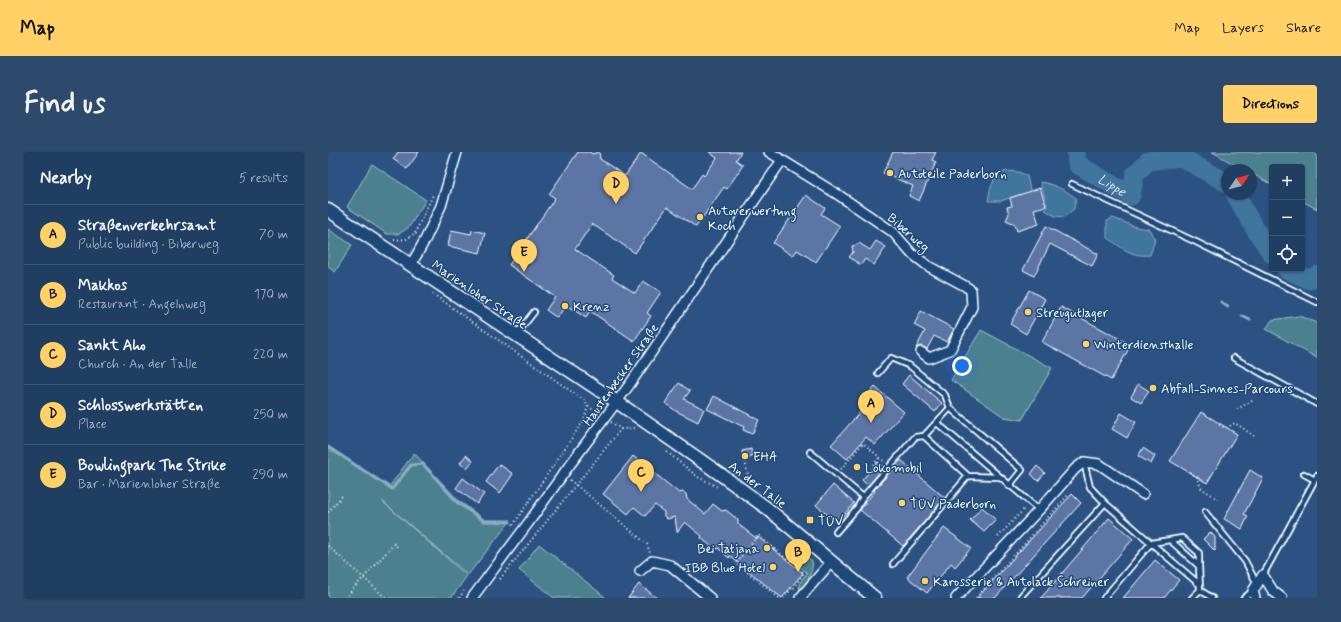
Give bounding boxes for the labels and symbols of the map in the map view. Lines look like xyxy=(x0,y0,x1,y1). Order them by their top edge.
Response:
north arrow xyxy=(1221,164,1257,200)
place label: Autoteile Paderborn xyxy=(898,166,1007,183)
marker: Autoteile Paderborn xyxy=(885,168,895,178)
water label: Lippe xyxy=(1094,170,1130,201)
pin: D xyxy=(603,171,629,204)
place label: Autoverwertung Koch xyxy=(708,203,796,235)
street label: Biberweg xyxy=(883,210,933,257)
marker: Autoverwertung Koch xyxy=(695,212,705,222)
pin: E xyxy=(511,239,537,272)
street label: Marienloher Straße xyxy=(428,257,530,334)
place label: Krenz xyxy=(573,299,610,316)
marker: Krenz xyxy=(560,301,570,311)
place label: Streugutlager xyxy=(1036,305,1109,322)
marker: Streugutlager xyxy=(1023,307,1033,317)
street label: Haustenbecker Straße xyxy=(580,320,663,429)
place label: Winterdiensthalle xyxy=(1094,337,1194,354)
marker: Winterdiensthalle xyxy=(1081,339,1091,349)
your location xyxy=(952,356,972,376)
place label: Abfall-Sinnes-Parcours xyxy=(1161,381,1293,398)
marker: Abfall-Sinnes-Parcours xyxy=(1148,383,1158,393)
pin: A xyxy=(858,390,884,423)
place label: EHA xyxy=(753,449,777,466)
marker: EHA xyxy=(740,451,750,461)
street label: An der Talle xyxy=(725,458,789,513)
pin: C xyxy=(628,459,654,492)
place label: Lokomobil xyxy=(865,460,922,477)
marker: Lokomobil xyxy=(852,462,862,472)
place label: TÜV Paderborn xyxy=(910,496,996,513)
marker: TÜV Paderborn xyxy=(897,498,907,508)
place label: TÜV xyxy=(818,513,844,530)
marker: TÜV xyxy=(805,515,815,525)
pin: B xyxy=(785,539,811,572)
place label: Bei Tatjana xyxy=(697,541,759,558)
marker: Bei Tatjana xyxy=(762,543,772,553)
place label: IBB Blue Hotel xyxy=(685,560,765,577)
marker: IBB Blue Hotel xyxy=(768,562,778,572)
place label: Karosserie & Autolack Schreiner xyxy=(933,574,1109,591)
marker: Karosserie & Autolack Schreiner xyxy=(920,576,930,586)

